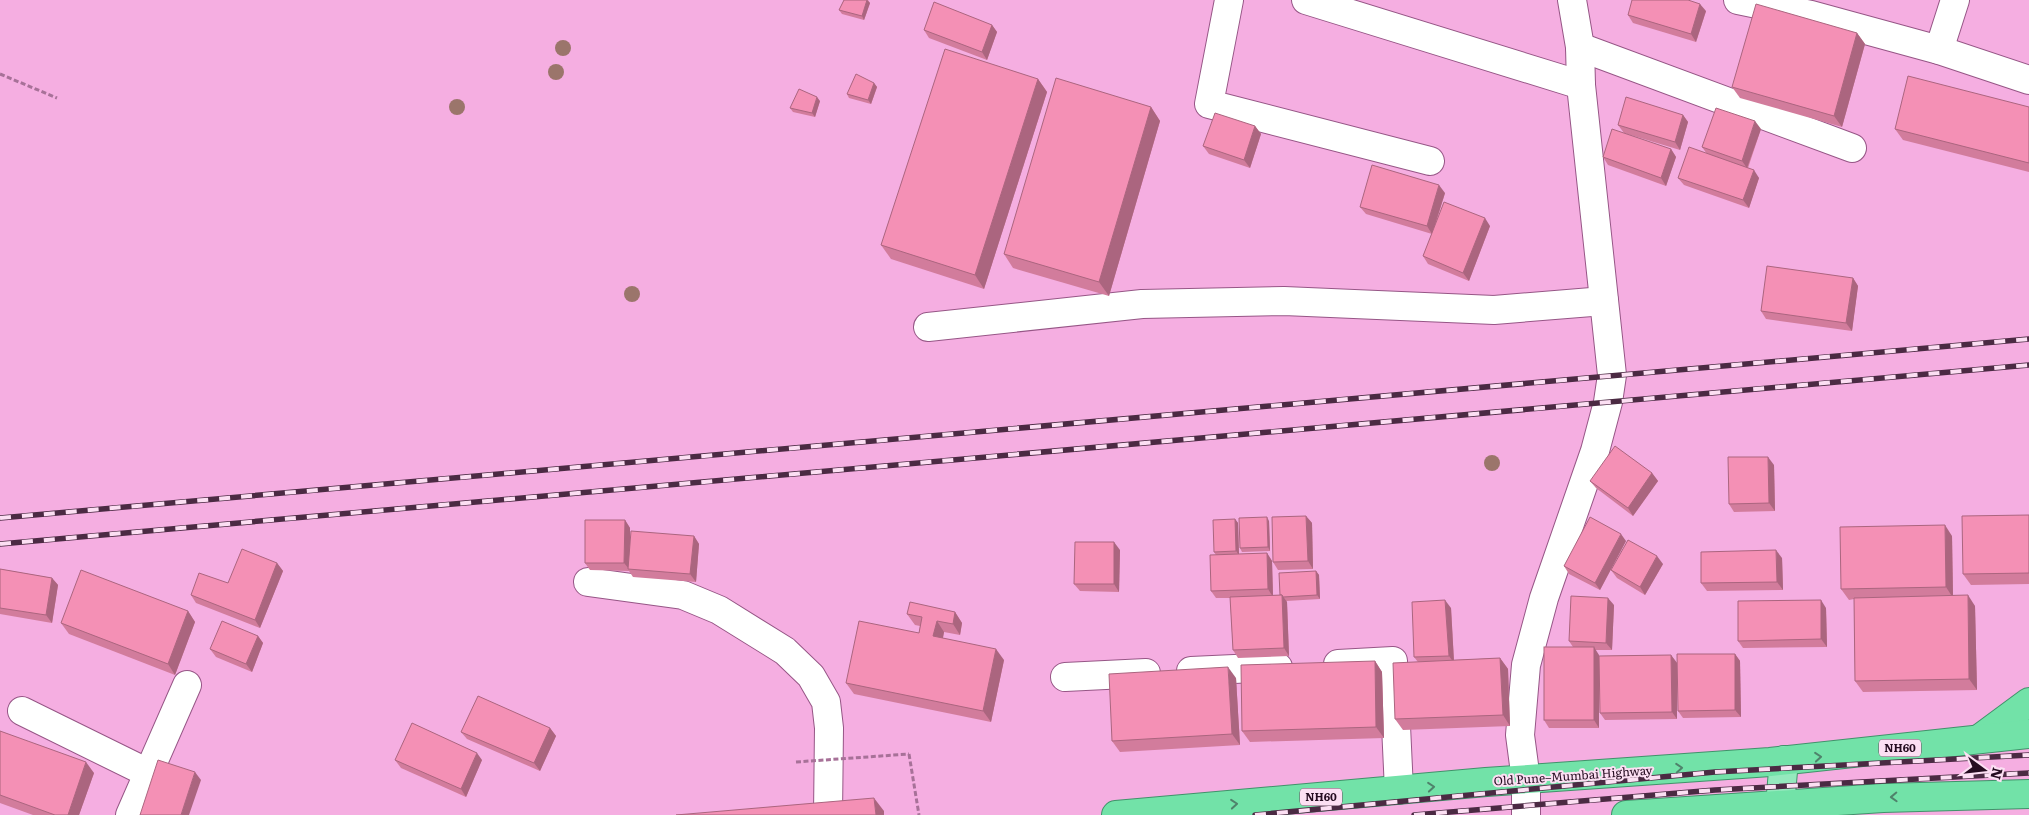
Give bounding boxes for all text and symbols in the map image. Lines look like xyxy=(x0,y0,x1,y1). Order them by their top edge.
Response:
road number: NH60 xyxy=(1879,740,1921,756)
north arrow xyxy=(1959,745,2009,795)
one-way arrow xyxy=(1815,752,1823,763)
street label: Old Pune–Mumbai Highway xyxy=(1493,760,1653,790)
one-way arrow xyxy=(1676,763,1684,774)
text: N xyxy=(1986,765,2009,782)
one-way arrow xyxy=(1427,782,1435,793)
road number: NH60 xyxy=(1300,789,1342,806)
one-way arrow xyxy=(1890,792,1898,803)
one-way arrow xyxy=(1231,799,1239,810)

